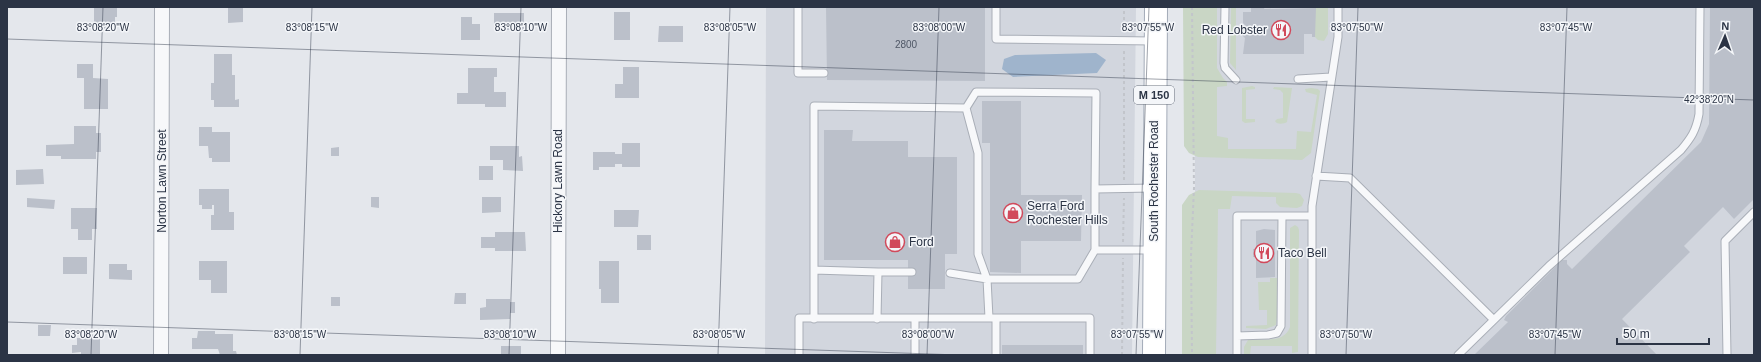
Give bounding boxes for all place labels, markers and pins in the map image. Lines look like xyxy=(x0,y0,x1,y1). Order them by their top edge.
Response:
restaurant icon: Red Lobster xyxy=(1270,19,1292,41)
place label: Red Lobster xyxy=(1202,23,1267,37)
place label: Serra Ford Rochester Hills xyxy=(1027,199,1108,227)
shop icon: Serra Ford Rochester Hills xyxy=(1002,202,1024,224)
shop icon: Ford xyxy=(884,231,906,253)
place label: Ford xyxy=(909,235,934,249)
restaurant icon: Taco Bell xyxy=(1253,242,1275,264)
place label: Taco Bell xyxy=(1278,246,1327,260)

